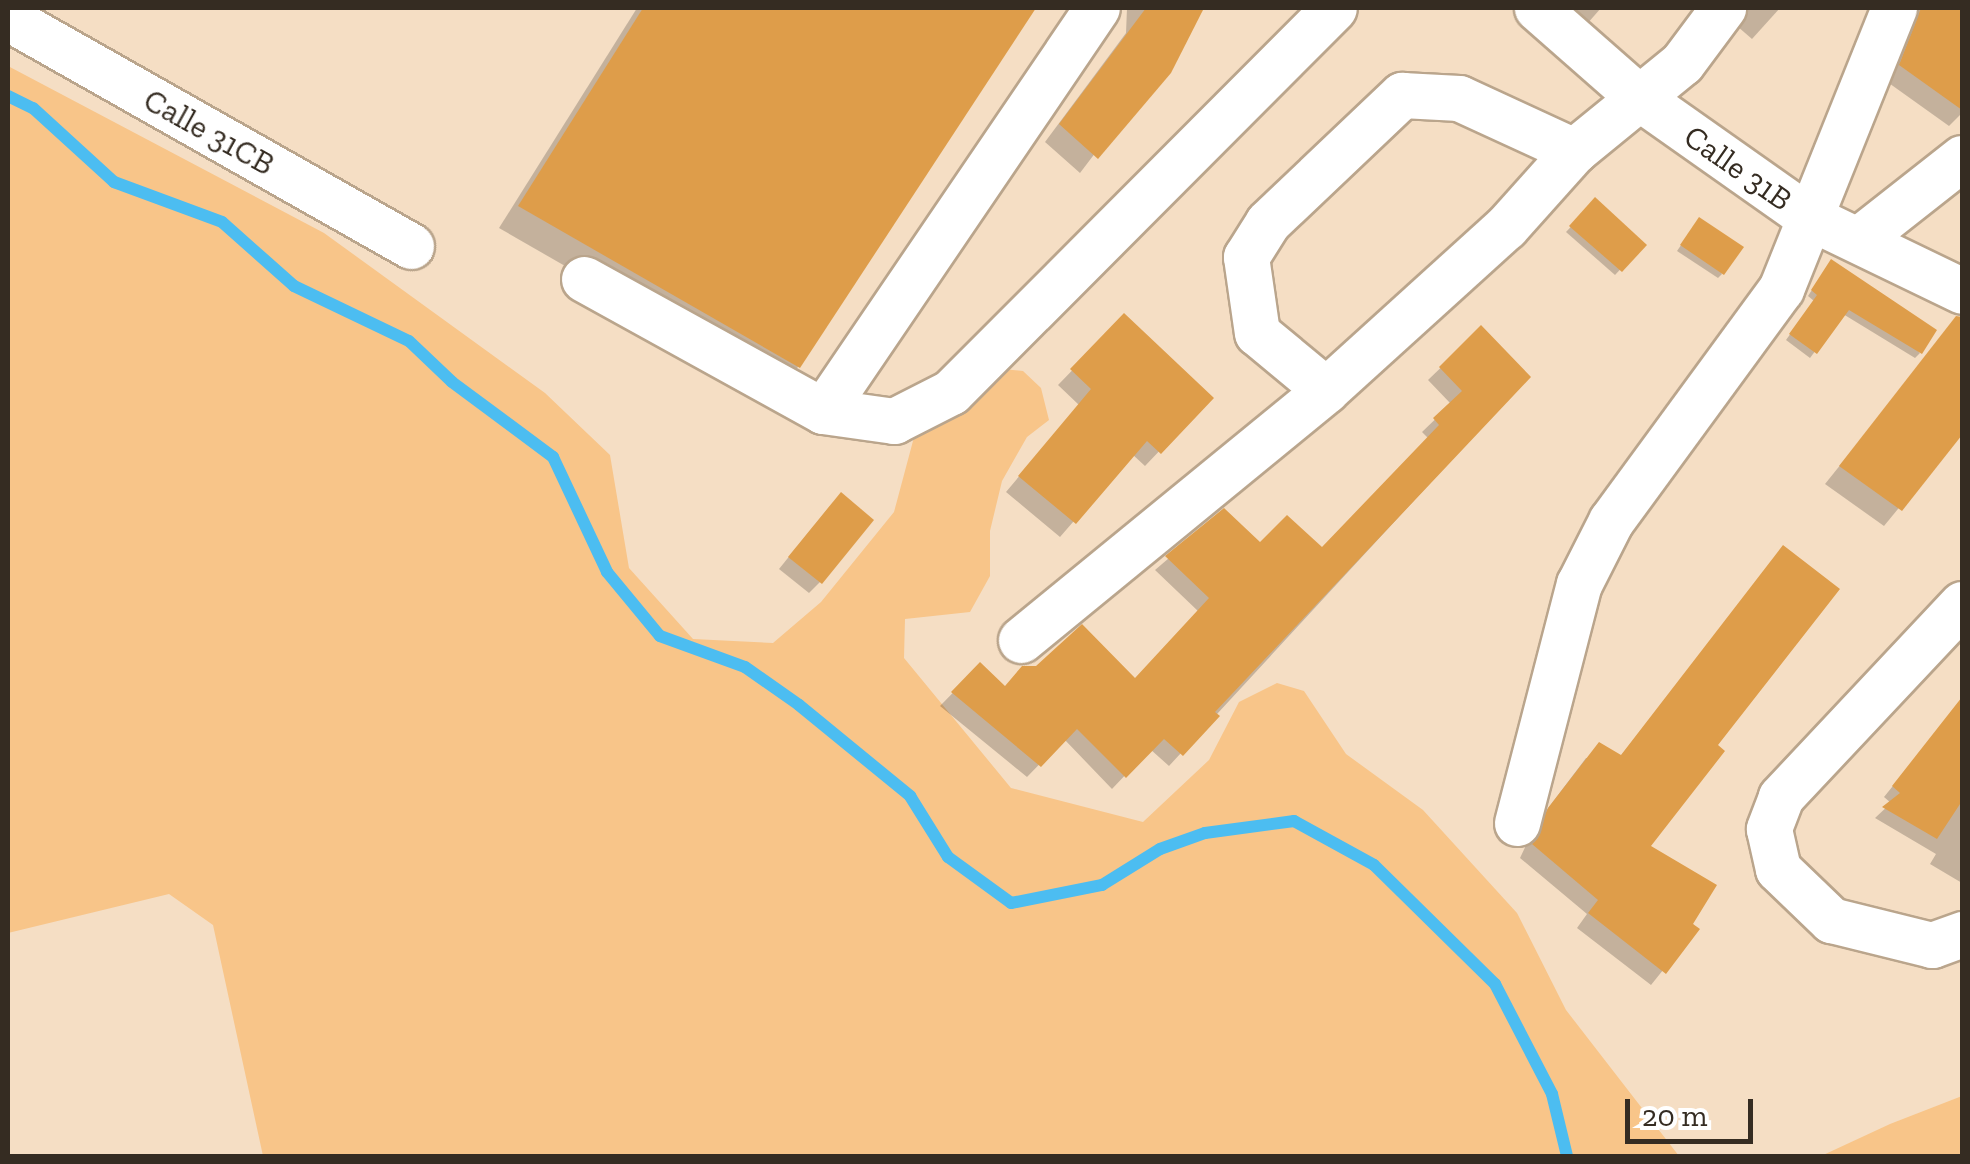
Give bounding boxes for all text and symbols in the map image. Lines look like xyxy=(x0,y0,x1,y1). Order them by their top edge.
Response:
street label: Calle 31CB xyxy=(137,81,281,183)
street label: Calle 31B xyxy=(1677,117,1799,219)
scale bar xyxy=(1630,1079,1758,1141)
text: 20 m xyxy=(1642,1098,1707,1134)

